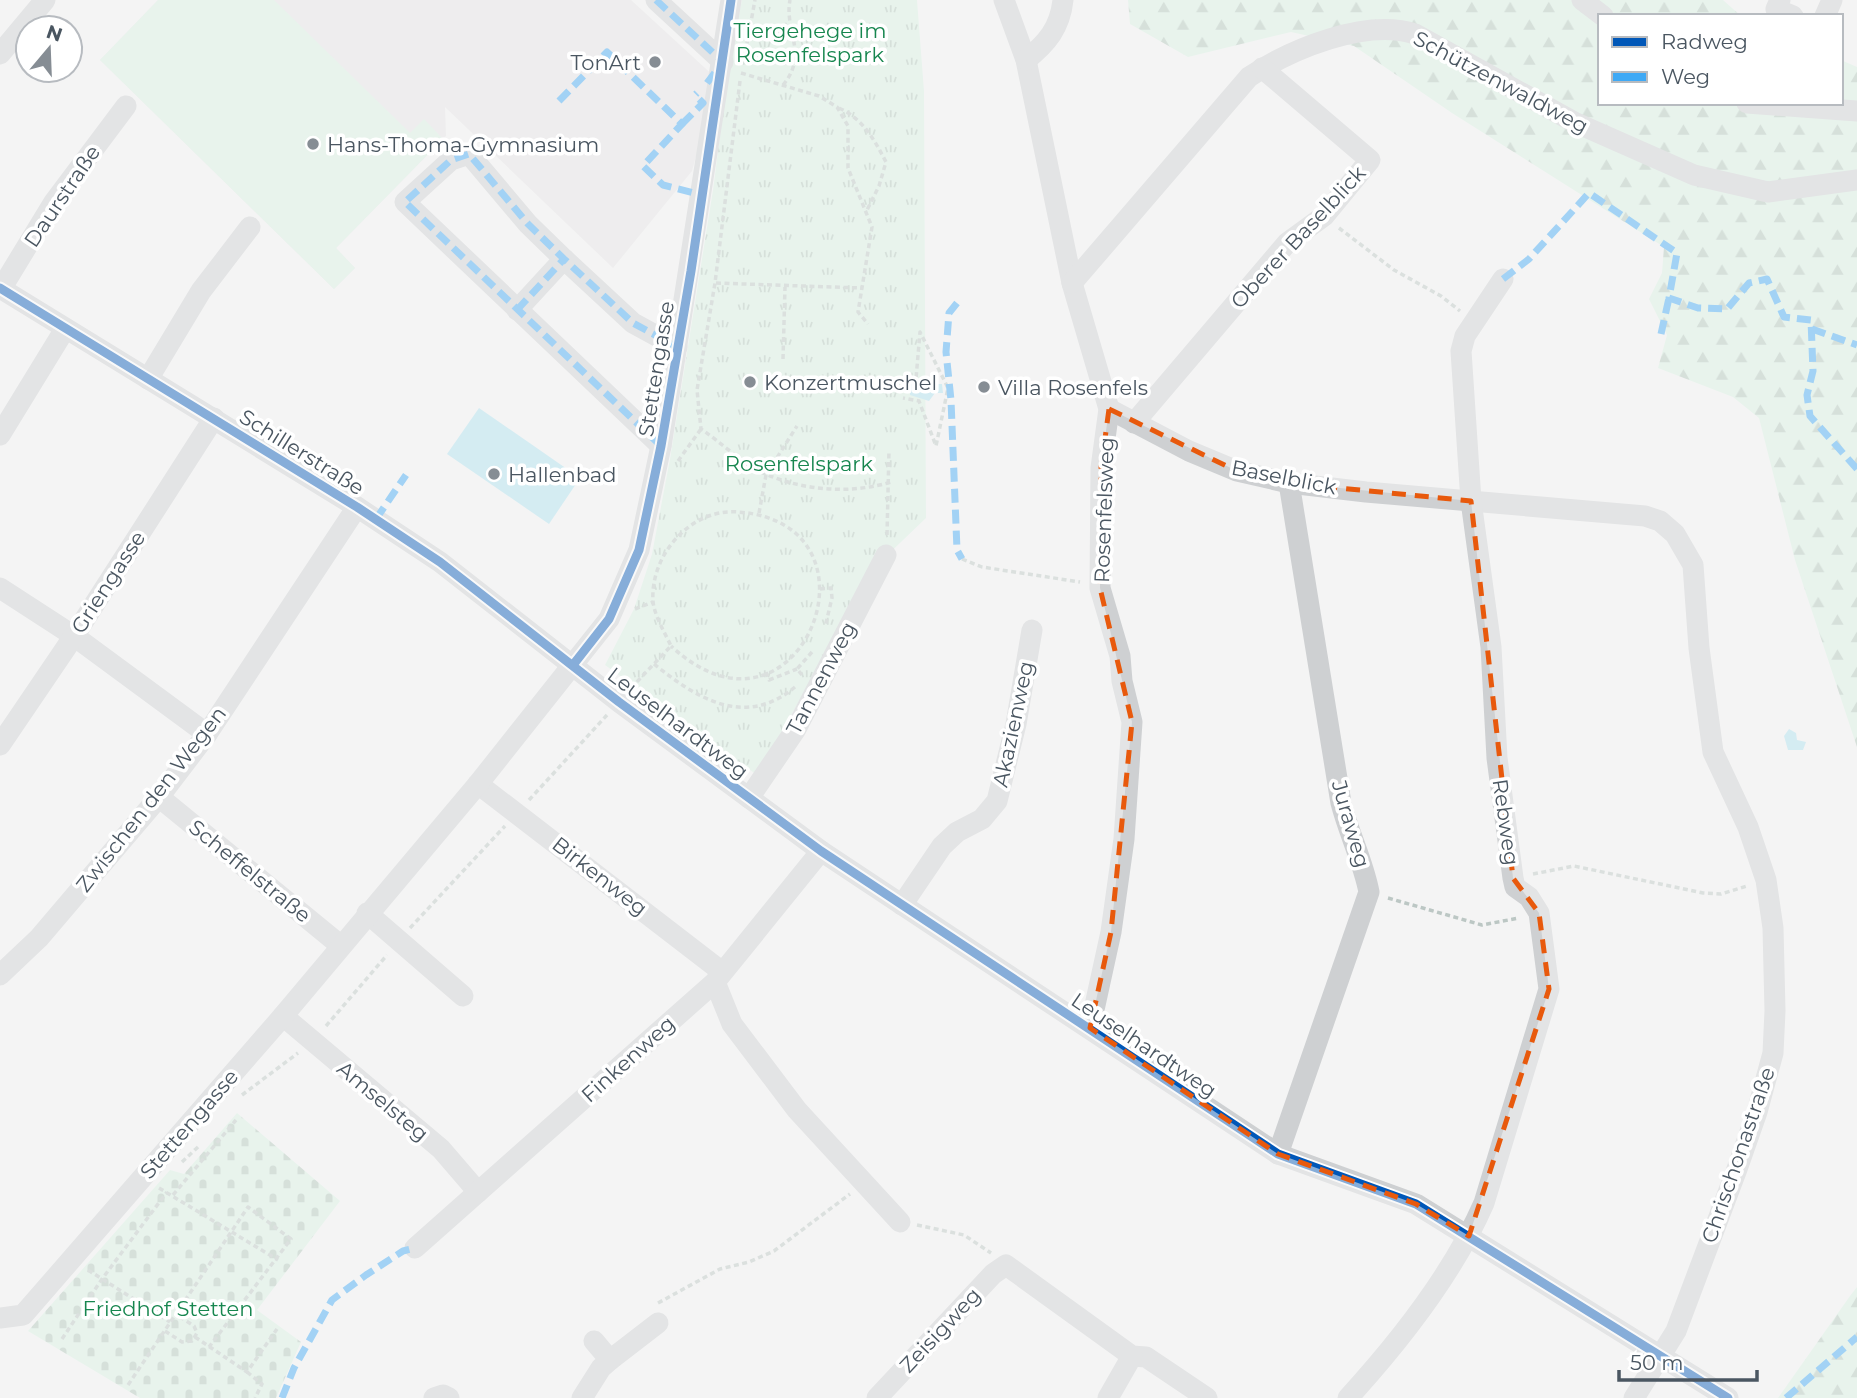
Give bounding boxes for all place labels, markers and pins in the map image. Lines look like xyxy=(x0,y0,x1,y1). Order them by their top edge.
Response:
place label: TonArt xyxy=(570,50,641,75)
marker: TonArt xyxy=(647,54,663,70)
place label: Hans-Thoma-Gymnasium xyxy=(327,132,599,157)
marker: Hans-Thoma-Gymnasium xyxy=(305,136,321,152)
place label: Konzertmuschel xyxy=(764,370,937,395)
marker: Konzertmuschel xyxy=(742,374,758,390)
place label: Villa Rosenfels xyxy=(998,375,1148,400)
marker: Villa Rosenfels xyxy=(976,379,992,395)
place label: Hallenbad xyxy=(508,462,616,487)
marker: Hallenbad xyxy=(486,466,502,482)

